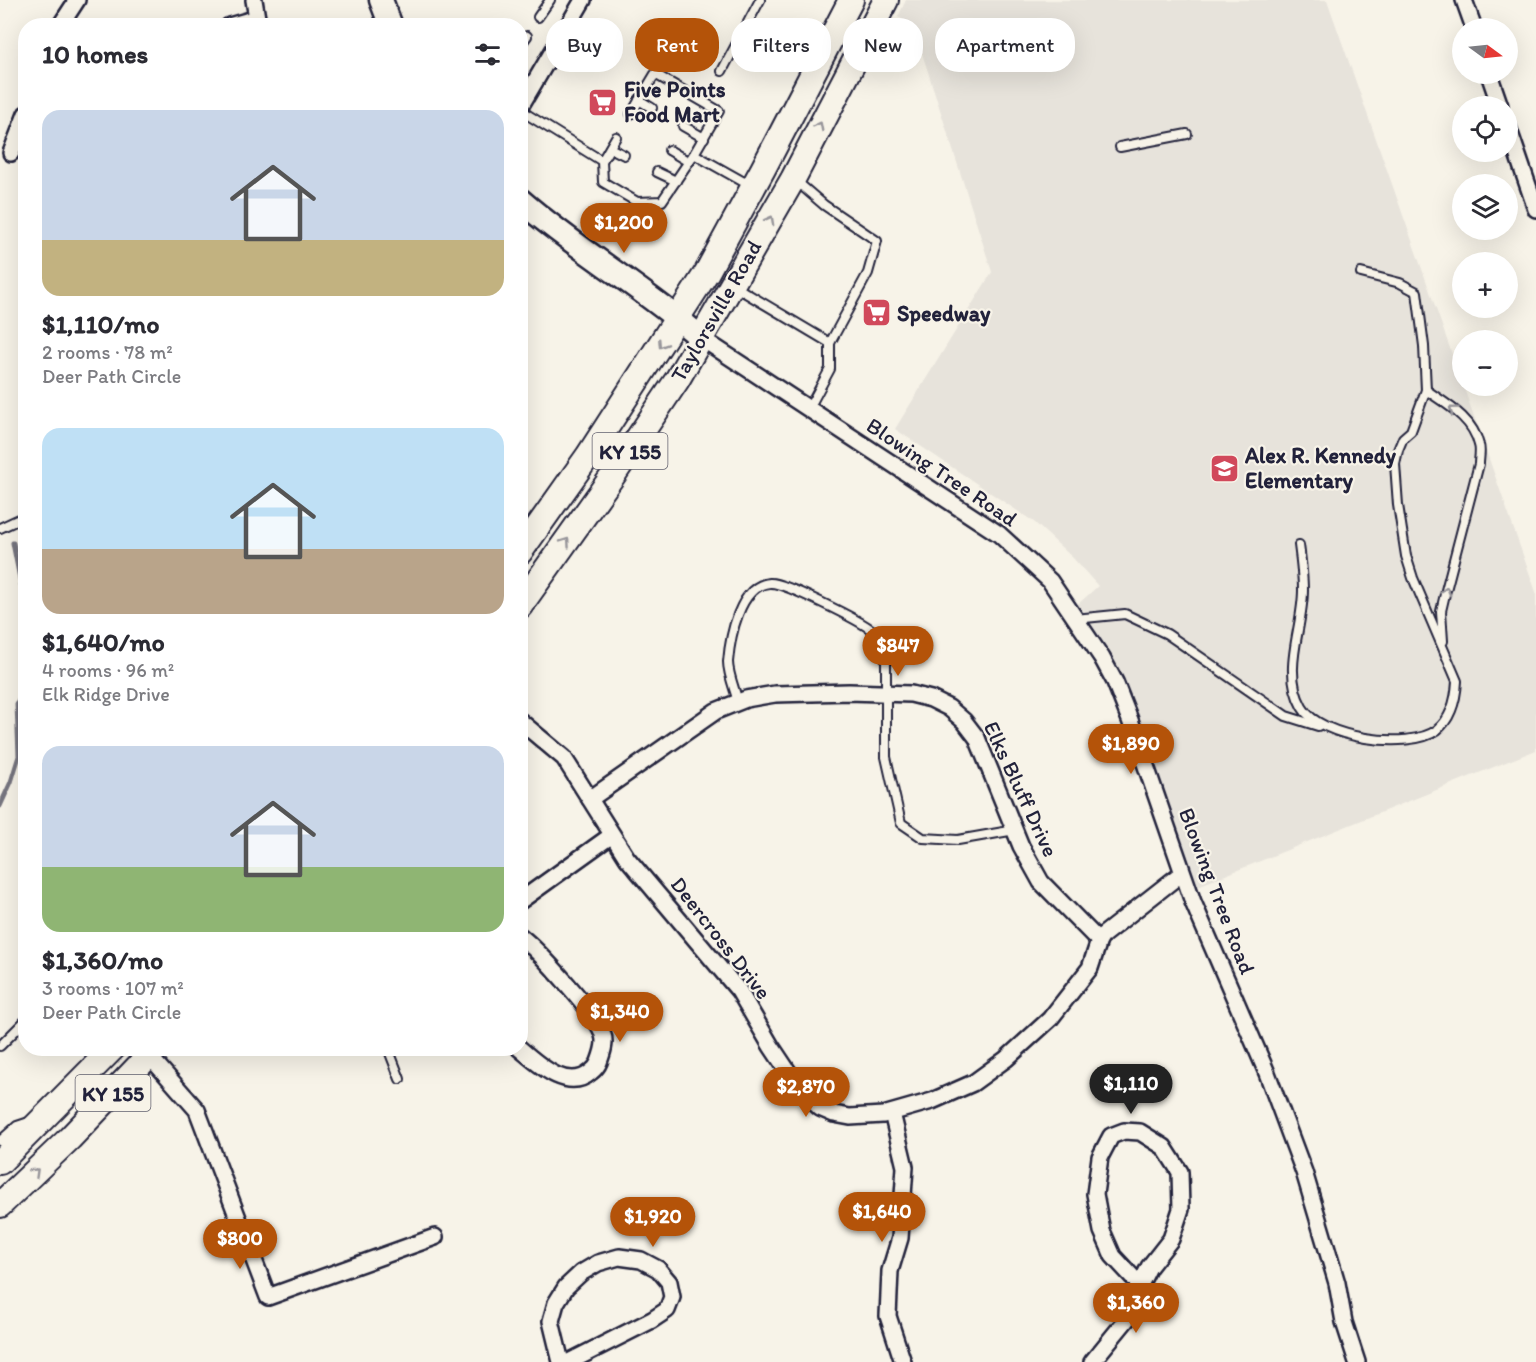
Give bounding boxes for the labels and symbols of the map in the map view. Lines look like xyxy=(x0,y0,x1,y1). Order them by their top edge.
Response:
north arrow xyxy=(1452,18,1518,84)
place label: Five Points Food Mart xyxy=(624,76,726,128)
supermarket icon: Five Points Food Mart xyxy=(587,86,619,118)
one-way arrow xyxy=(812,122,823,133)
pin: $1,200 xyxy=(575,203,673,254)
one-way arrow xyxy=(763,216,774,226)
street label: Taylorsville Road xyxy=(665,235,768,387)
supermarket icon: Speedway xyxy=(860,297,892,329)
place label: Speedway xyxy=(897,300,991,327)
one-way arrow xyxy=(658,337,669,348)
one-way arrow xyxy=(1449,406,1460,417)
street label: Blowing Tree Road xyxy=(861,412,1023,532)
road number: KY 155 xyxy=(592,433,668,469)
place label: Alex R. Kennedy Elementary xyxy=(1244,442,1397,494)
school or university icon: Alex R. Kennedy Elementary xyxy=(1208,452,1240,484)
one-way arrow xyxy=(559,538,570,549)
one-way arrow xyxy=(1439,586,1451,597)
pin: $847 xyxy=(862,626,934,677)
street label: Elks Bluff Drive xyxy=(978,717,1064,861)
pin: $1,890 xyxy=(1082,724,1180,775)
street label: Blowing Tree Road xyxy=(1173,804,1261,978)
street label: Deercross Drive xyxy=(665,871,777,1005)
pin: $1,340 xyxy=(571,992,669,1043)
pin: $1,110 xyxy=(1082,1064,1180,1115)
pin: $2,870 xyxy=(757,1067,855,1118)
road number: KY 155 xyxy=(76,1075,150,1111)
one-way arrow xyxy=(28,1168,39,1179)
pin: $1,640 xyxy=(833,1192,931,1243)
pin: $1,920 xyxy=(604,1197,702,1248)
pin: $800 xyxy=(204,1219,276,1270)
pin: $1,360 xyxy=(1087,1283,1185,1334)

